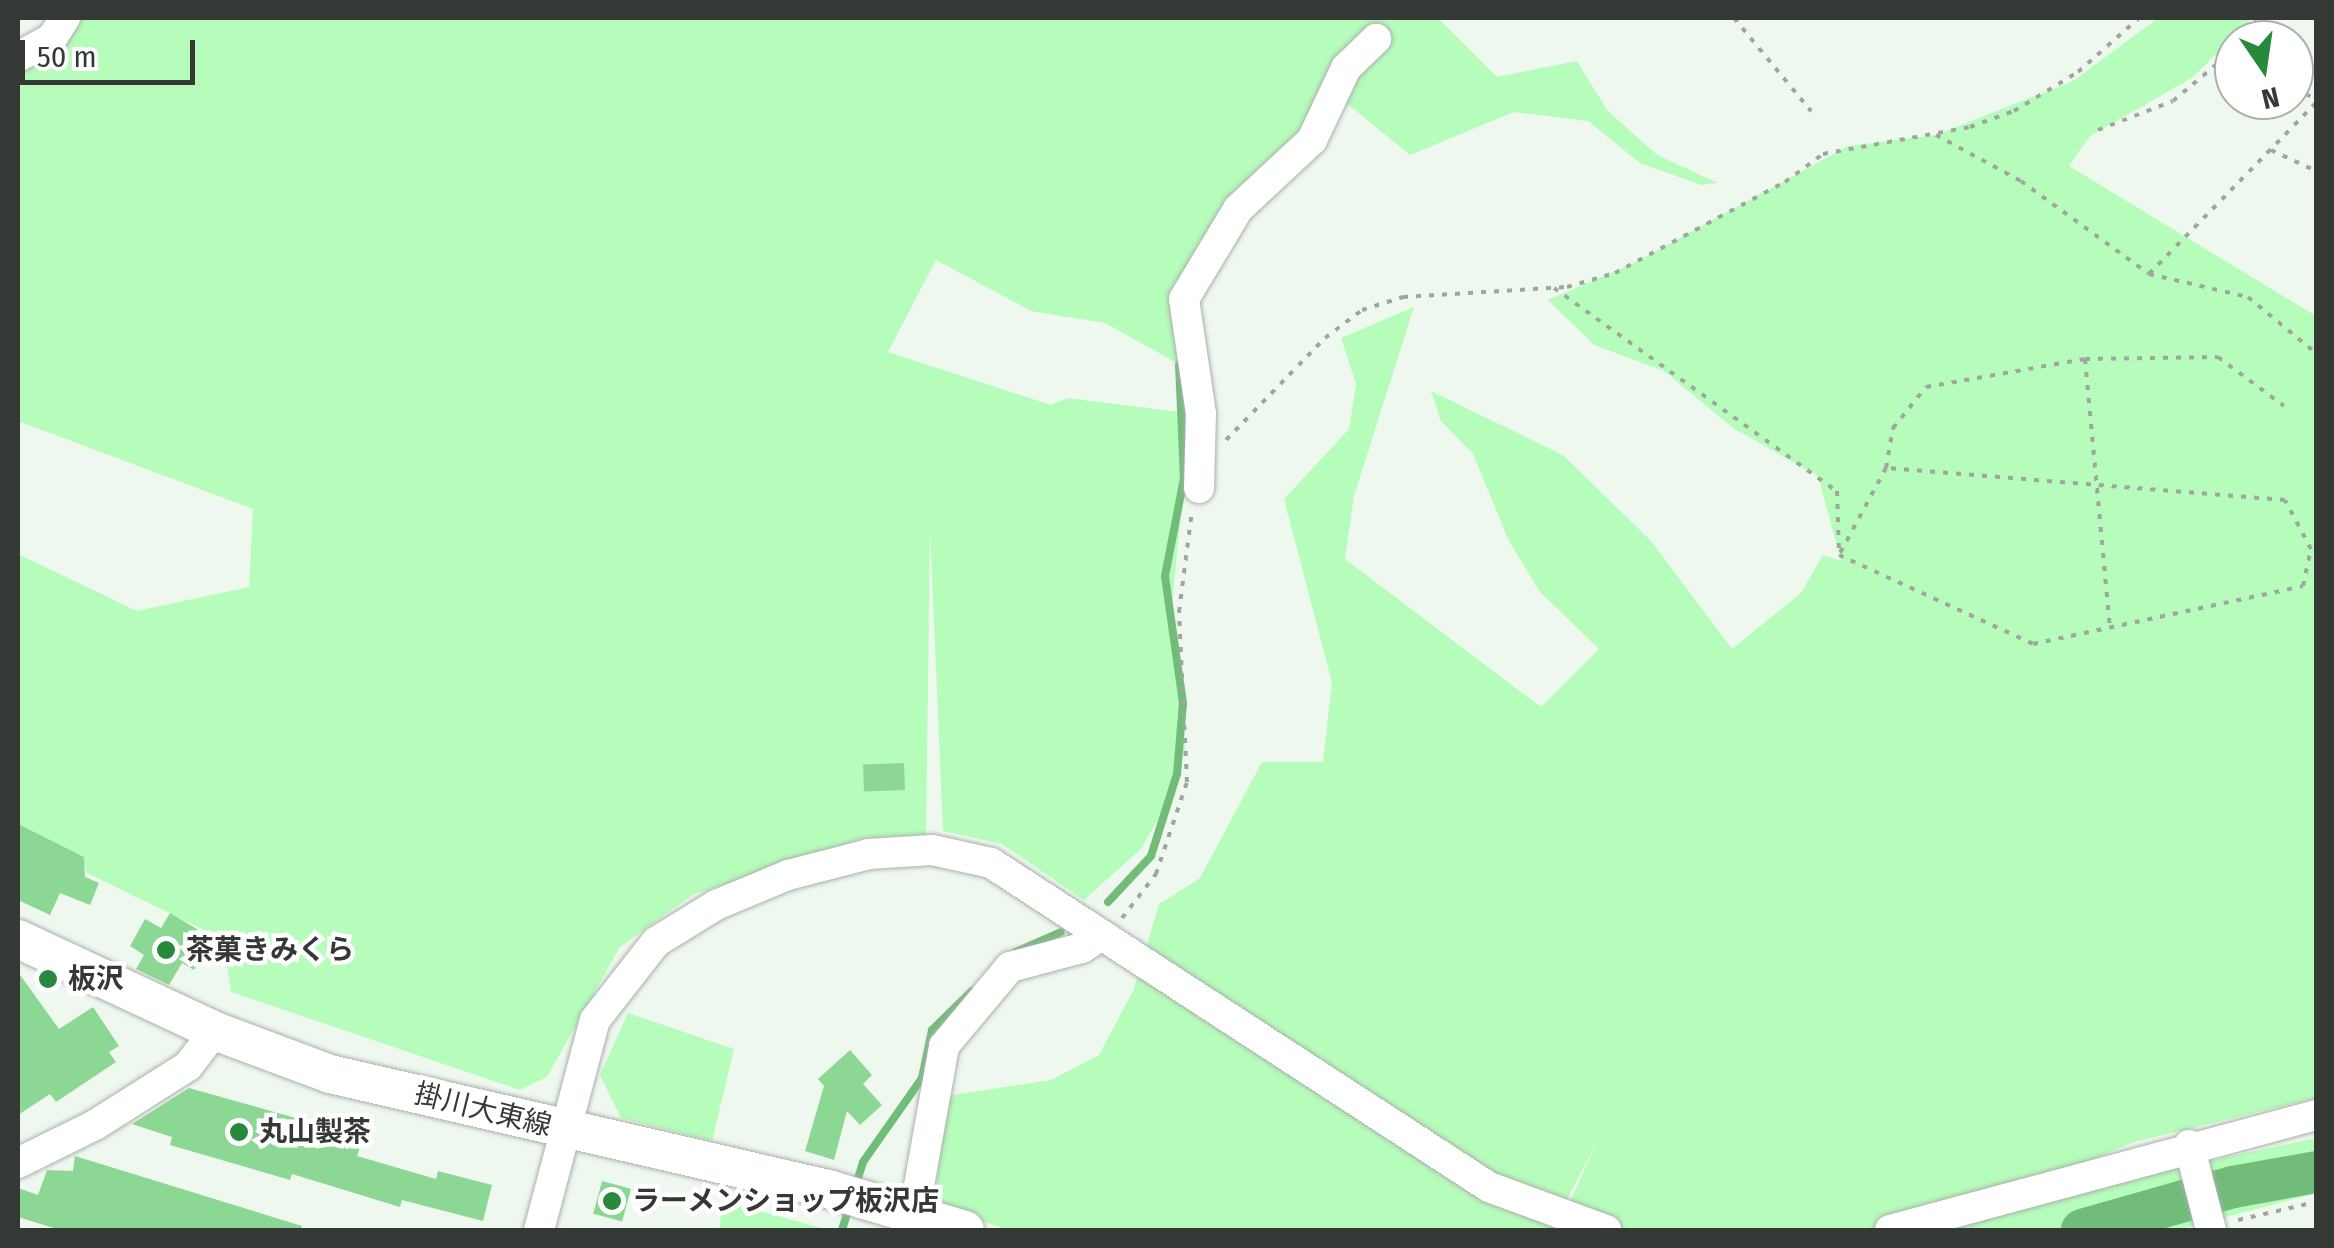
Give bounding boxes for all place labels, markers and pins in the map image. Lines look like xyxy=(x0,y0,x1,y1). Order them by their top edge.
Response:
place label: 茶菓きみくら xyxy=(186,933,354,967)
marker: 茶菓きみくら xyxy=(155,939,177,961)
place label: 板沢 xyxy=(68,962,124,996)
marker: 板沢 xyxy=(37,968,59,990)
place label: 丸山製茶 xyxy=(259,1115,371,1149)
marker: 丸山製茶 xyxy=(228,1121,250,1143)
place label: ラーメンショップ板沢店 xyxy=(632,1184,940,1218)
marker: ラーメンショップ板沢店 xyxy=(601,1190,623,1212)

